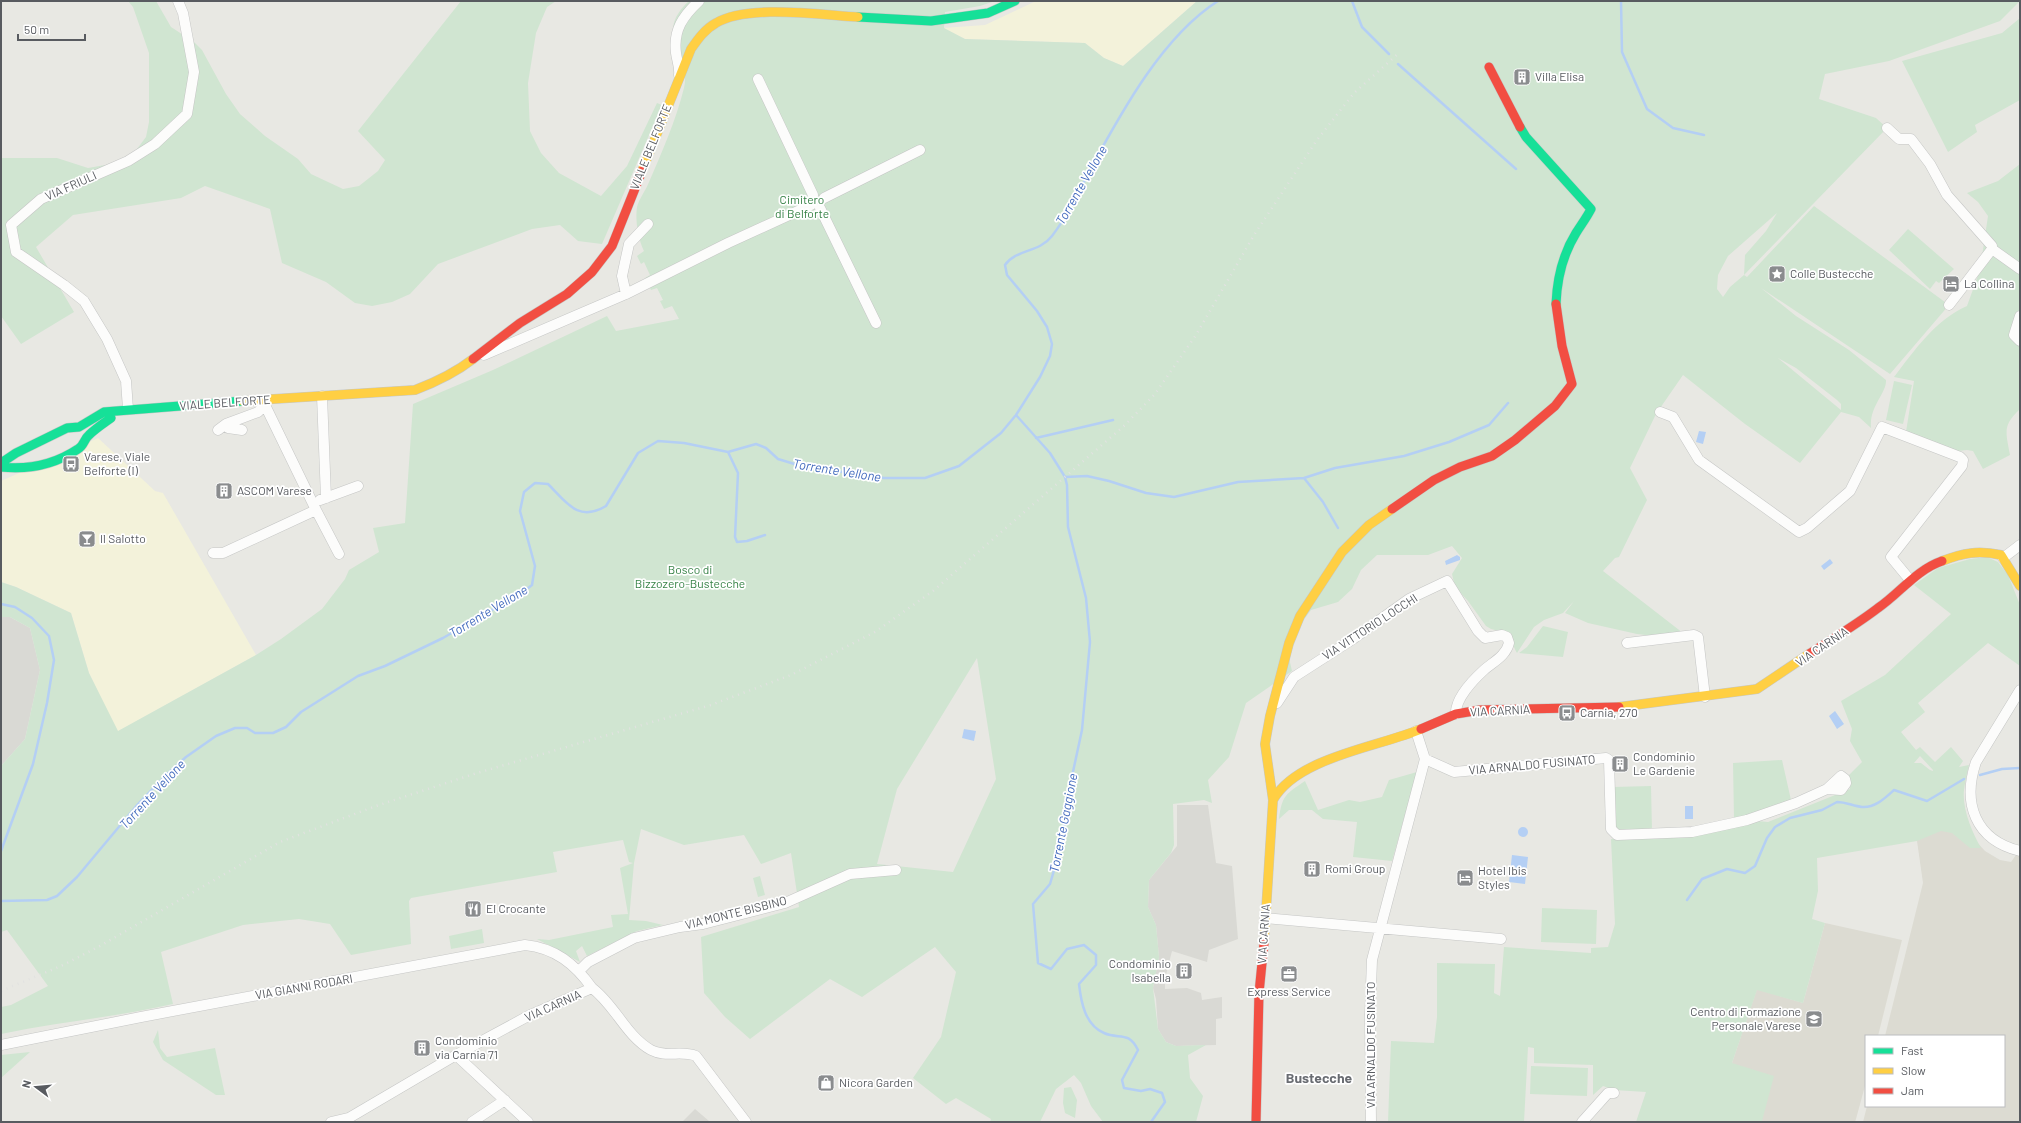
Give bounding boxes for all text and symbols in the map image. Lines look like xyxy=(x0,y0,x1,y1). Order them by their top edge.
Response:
scale bar xyxy=(18,16,85,42)
text: 50 m xyxy=(24,22,49,36)
building icon: Villa Elisa xyxy=(1512,67,1532,87)
place label: Villa Elisa xyxy=(1535,69,1584,83)
street label: VIALE BELFORTE xyxy=(626,102,674,192)
water label: Torrente Vellone xyxy=(1052,142,1110,228)
street label: VIA FRIULI xyxy=(43,168,98,203)
park label: Cimitero di Belforte xyxy=(775,192,829,220)
place icon: Colle Bustecche xyxy=(1767,264,1787,284)
place label: Colle Bustecche xyxy=(1790,266,1874,280)
hotel icon: La Collina xyxy=(1941,274,1961,294)
place label: La Collina xyxy=(1964,276,2014,290)
street label: VIALE BELFORTE xyxy=(179,392,271,412)
place label: Varese, Viale Belforte (I) xyxy=(84,449,150,477)
bus stop icon: Varese, Viale Belforte (I) xyxy=(61,454,81,474)
water label: Torrente Vellone xyxy=(792,455,882,485)
building icon: ASCOM Varese xyxy=(214,481,234,501)
place label: ASCOM Varese xyxy=(237,483,312,497)
bar icon: Il Salotto xyxy=(77,529,97,549)
place label: Il Salotto xyxy=(100,531,146,545)
park label: Bosco di Bizzozero-Bustecche xyxy=(635,562,745,590)
water label: Torrente Vellone xyxy=(446,581,531,641)
street label: VIA VITTORIO LOCCHI xyxy=(1319,590,1420,662)
street label: VIA CARNIA xyxy=(1793,624,1850,669)
street label: VIA CARNIA xyxy=(1469,701,1530,719)
bus stop icon: Carnia, 270 xyxy=(1557,703,1577,723)
place label: Carnia, 270 xyxy=(1580,705,1638,719)
place label: Condominio Le Gardenie xyxy=(1633,749,1695,777)
street label: VIA ARNALDO FUSINATO xyxy=(1468,751,1596,777)
building icon: Condominio Le Gardenie xyxy=(1610,754,1630,774)
water label: Torrente Vellone xyxy=(116,756,188,832)
water label: Torrente Gaggione xyxy=(1046,772,1081,874)
building icon: Romi Group xyxy=(1302,859,1322,879)
place label: Romi Group xyxy=(1325,861,1386,875)
place label: Hotel Ibis Styles xyxy=(1478,863,1527,891)
hotel icon: Hotel Ibis Styles xyxy=(1455,868,1475,888)
street label: VIA MONTE BISBINO xyxy=(683,893,788,931)
restaurant icon: El Crocante xyxy=(463,899,483,919)
place label: El Crocante xyxy=(486,901,546,915)
street label: VIA CARNIA xyxy=(1254,903,1272,964)
place label: Condominio Isabella xyxy=(1109,956,1171,984)
building icon: Condominio Isabella xyxy=(1174,961,1194,981)
office icon: Express Service xyxy=(1279,964,1299,984)
street label: VIA GIANNI RODARI xyxy=(254,971,354,1001)
street label: VIA ARNALDO FUSINATO xyxy=(1363,982,1377,1109)
place label: Express Service xyxy=(1247,984,1331,998)
street label: VIA CARNIA xyxy=(522,986,583,1024)
place label: Centro di Formazione Personale Varese xyxy=(1690,1004,1801,1032)
school or university icon: Centro di Formazione Personale Varese xyxy=(1804,1009,1824,1029)
place label: Condominio via Carnia 71 xyxy=(435,1033,498,1061)
legend xyxy=(1865,1035,2005,1107)
building icon: Condominio via Carnia 71 xyxy=(412,1038,432,1058)
text: Fast xyxy=(1901,1043,1924,1057)
text: Slow xyxy=(1901,1063,1926,1077)
north arrow xyxy=(16,1067,56,1107)
district label: Bustecche xyxy=(1286,1069,1353,1086)
shop icon: Nicora Garden xyxy=(816,1073,836,1093)
place label: Nicora Garden xyxy=(839,1075,913,1089)
text: N xyxy=(19,1079,33,1089)
text: Jam xyxy=(1901,1083,1924,1097)

